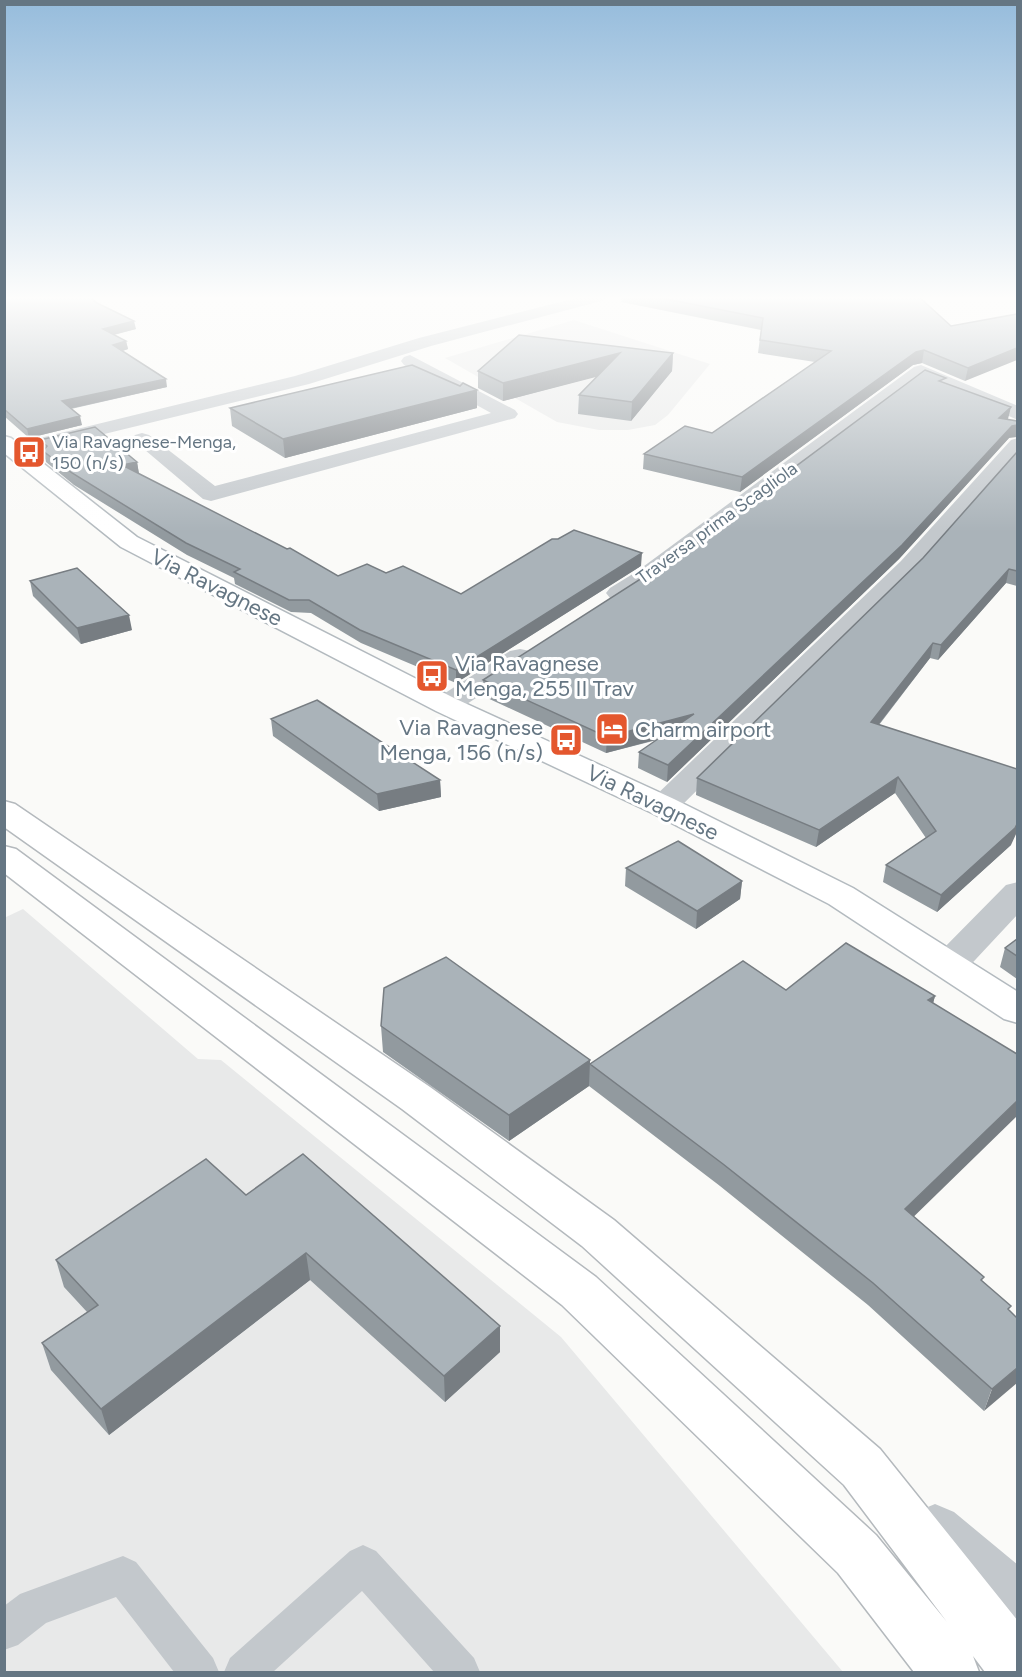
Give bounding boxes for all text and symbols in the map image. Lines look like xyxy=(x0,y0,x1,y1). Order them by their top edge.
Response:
place label: Via Ravagnese-Menga, 150 (n/s) xyxy=(52,431,236,474)
bus stop icon: Via Ravagnese-Menga, 150 (n/s) xyxy=(11,434,47,470)
street label: Traversa prima Scagliola xyxy=(632,457,802,589)
street label: Via Ravagnese xyxy=(147,543,287,632)
place label: Via Ravagnese Menga, 255 II Trav xyxy=(455,650,634,702)
bus stop icon: Via Ravagnese Menga, 255 II Trav xyxy=(414,658,450,694)
hotel icon: Charm airport xyxy=(594,711,630,747)
place label: Via Ravagnese Menga, 156 (n/s) xyxy=(379,714,543,766)
place label: Charm airport xyxy=(635,716,771,743)
bus stop icon: Via Ravagnese Menga, 156 (n/s) xyxy=(548,722,584,758)
street label: Via Ravagnese xyxy=(582,759,723,846)

